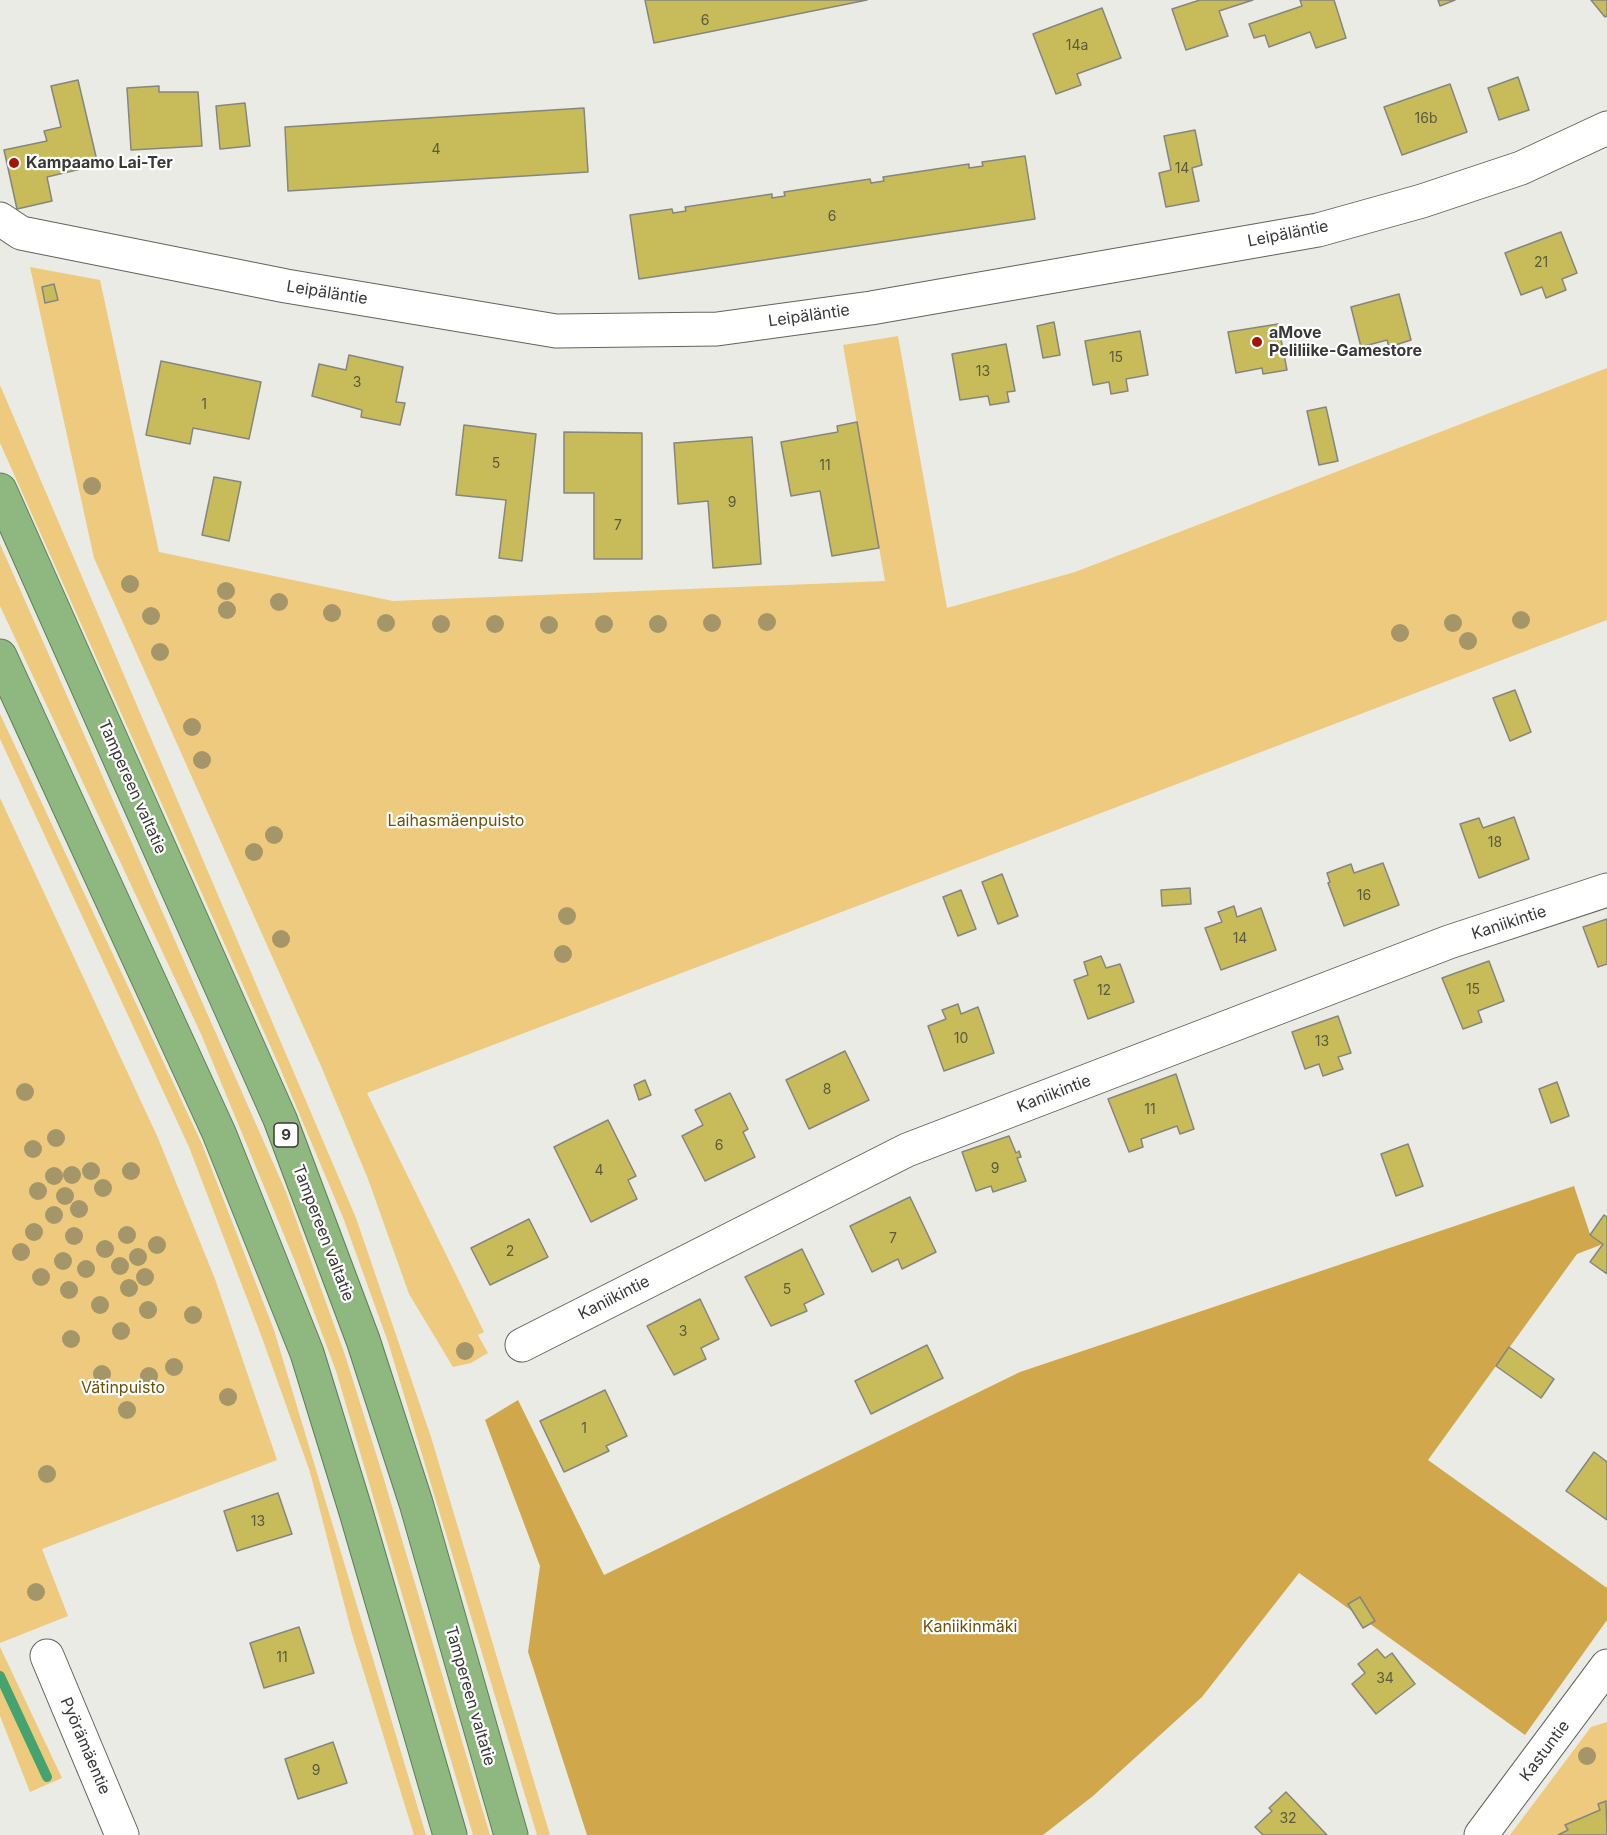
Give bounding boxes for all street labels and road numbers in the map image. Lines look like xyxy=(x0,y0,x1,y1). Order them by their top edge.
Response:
street label: Leipäläntie xyxy=(1246,217,1330,251)
street label: Leipäläntie xyxy=(285,277,369,309)
street label: Leipäläntie xyxy=(767,301,851,331)
street label: Tampereen valtatie xyxy=(94,717,170,857)
street label: Kaniikintie xyxy=(1469,902,1549,944)
street label: Kaniikintie xyxy=(1014,1071,1094,1117)
road number: 9 xyxy=(274,1123,298,1147)
street label: Tampereen valtatie xyxy=(288,1162,358,1304)
street label: Kaniikintie xyxy=(575,1272,653,1324)
street label: Tampereen valtatie xyxy=(441,1624,499,1768)
street label: Pyörämäentie xyxy=(56,1695,114,1797)
street label: Kastuntie xyxy=(1516,1717,1574,1785)

